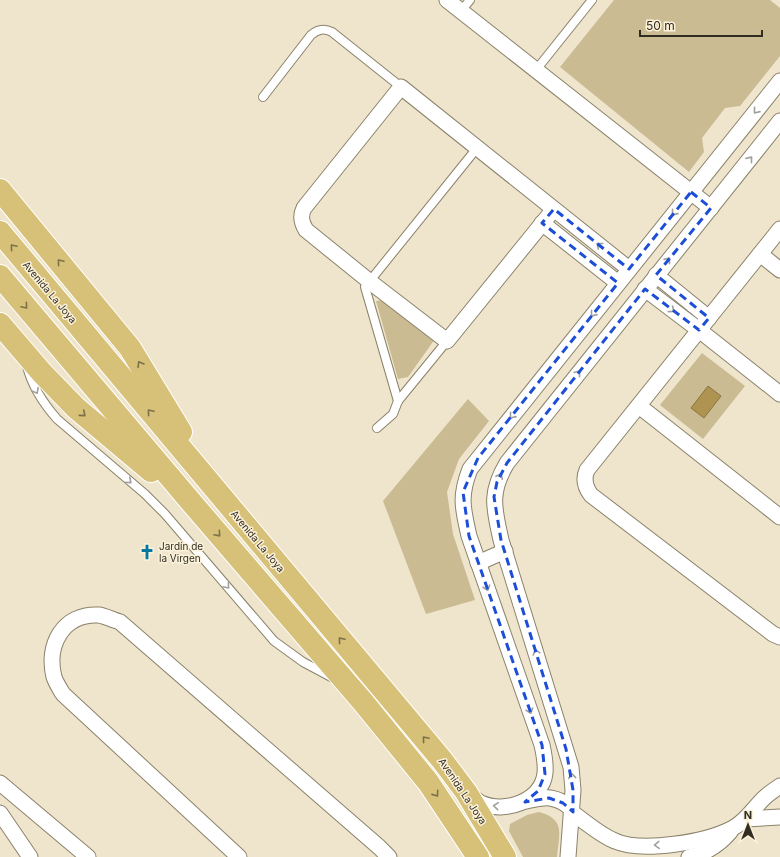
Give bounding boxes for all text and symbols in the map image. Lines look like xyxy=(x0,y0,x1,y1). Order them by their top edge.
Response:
scale bar xyxy=(640,12,762,38)
text: 50 m xyxy=(646,18,675,33)
one-way arrow xyxy=(753,107,760,114)
one-way arrow xyxy=(745,156,752,163)
one-way arrow xyxy=(672,208,679,215)
one-way arrow xyxy=(596,243,603,250)
one-way arrow xyxy=(10,245,17,252)
one-way arrow xyxy=(664,258,671,265)
street label: Avenida La Joya xyxy=(21,259,79,325)
one-way arrow xyxy=(57,259,64,266)
one-way arrow xyxy=(21,301,28,309)
one-way arrow xyxy=(668,305,675,312)
one-way arrow xyxy=(591,310,598,317)
one-way arrow xyxy=(137,361,145,368)
one-way arrow xyxy=(574,370,581,377)
one-way arrow xyxy=(32,386,39,394)
one-way arrow xyxy=(147,409,154,416)
one-way arrow xyxy=(79,410,86,417)
one-way arrow xyxy=(510,411,517,418)
one-way arrow xyxy=(495,473,503,480)
one-way arrow xyxy=(124,476,132,483)
street label: Avenida La Joya xyxy=(229,508,287,574)
one-way arrow xyxy=(213,529,220,536)
place label: Jardín de la Virgen xyxy=(159,540,203,564)
church icon: Jardín de la Virgen xyxy=(138,543,156,561)
one-way arrow xyxy=(222,581,229,589)
one-way arrow xyxy=(482,585,491,592)
one-way arrow xyxy=(339,637,346,645)
one-way arrow xyxy=(532,648,541,655)
one-way arrow xyxy=(525,707,534,714)
one-way arrow xyxy=(422,737,429,744)
street label: Avenida La Joya xyxy=(436,756,490,826)
one-way arrow xyxy=(568,773,577,779)
one-way arrow xyxy=(431,789,438,796)
one-way arrow xyxy=(493,801,499,810)
north arrow xyxy=(728,805,768,845)
text: N xyxy=(744,808,752,822)
one-way arrow xyxy=(654,840,660,849)

